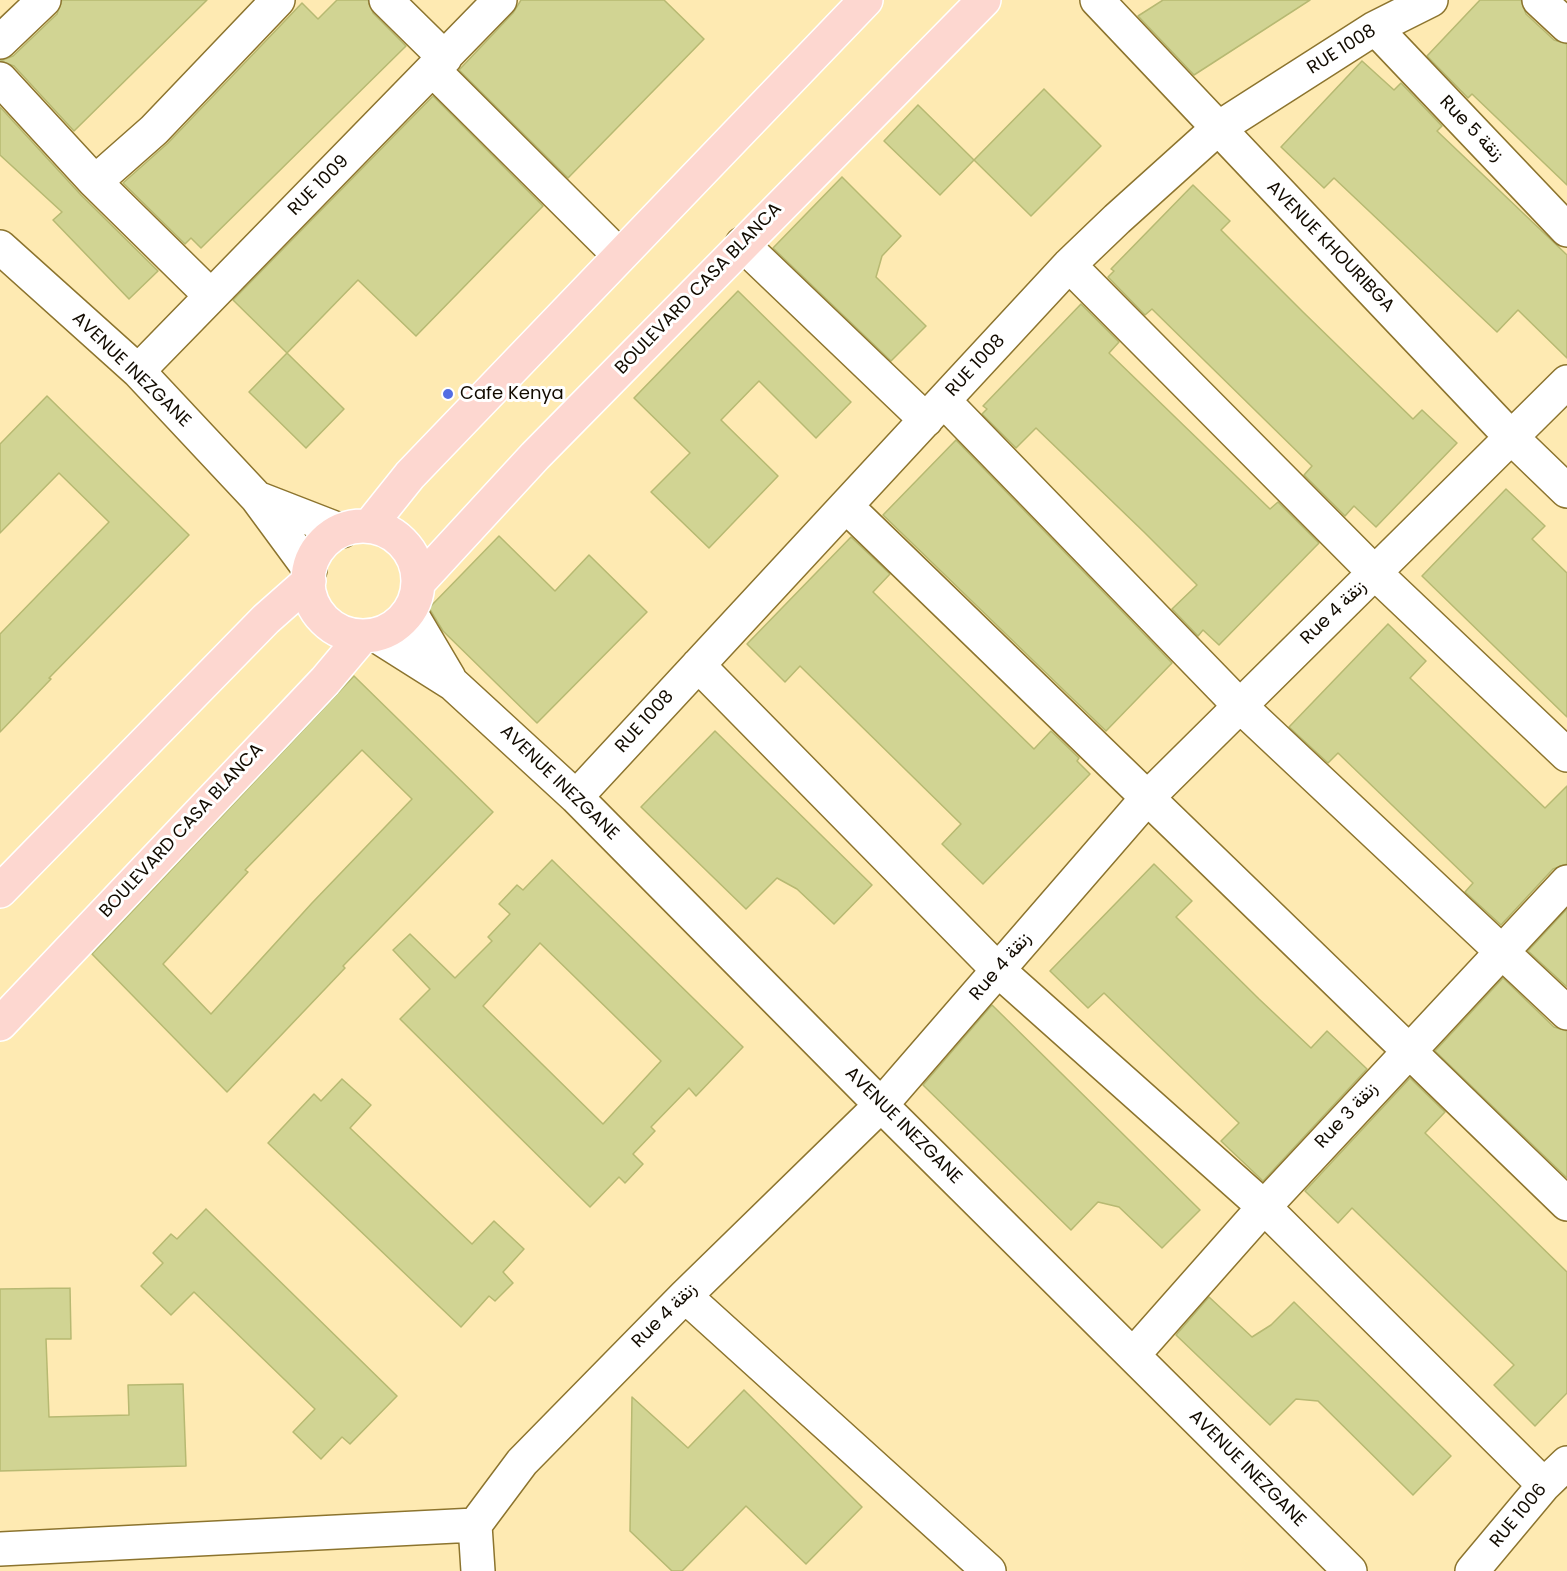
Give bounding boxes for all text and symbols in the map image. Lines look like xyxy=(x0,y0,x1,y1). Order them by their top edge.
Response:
street label: RUE 1008 xyxy=(1304,20,1380,80)
street label: Rue 5 زنقة xyxy=(1434,92,1508,166)
street label: RUE 1009 xyxy=(284,151,354,221)
street label: AVENUE KHOURIBGA xyxy=(1262,177,1398,317)
street label: BOULEVARD CASA BLANCA xyxy=(611,199,787,379)
street label: AVENUE INEZGANE xyxy=(67,308,195,432)
street label: RUE 1008 xyxy=(942,331,1010,401)
place label: Cafe Kenya xyxy=(460,383,564,405)
marker: Cafe Kenya xyxy=(441,387,455,401)
street label: Rue 4 زنقة xyxy=(1297,576,1371,650)
street label: RUE 1008 xyxy=(611,686,679,758)
street label: AVENUE INEZGANE xyxy=(495,721,623,845)
street label: BOULEVARD CASA BLANCA xyxy=(96,739,268,923)
street label: Rue 4 زنقة xyxy=(966,929,1036,1005)
street label: AVENUE INEZGANE xyxy=(840,1063,966,1189)
street label: Rue 3 زنقة xyxy=(1311,1079,1383,1153)
street label: Rue 4 زنقة xyxy=(628,1279,702,1353)
street label: AVENUE INEZGANE xyxy=(1184,1406,1310,1532)
street label: RUE 1006 xyxy=(1486,1480,1552,1552)

